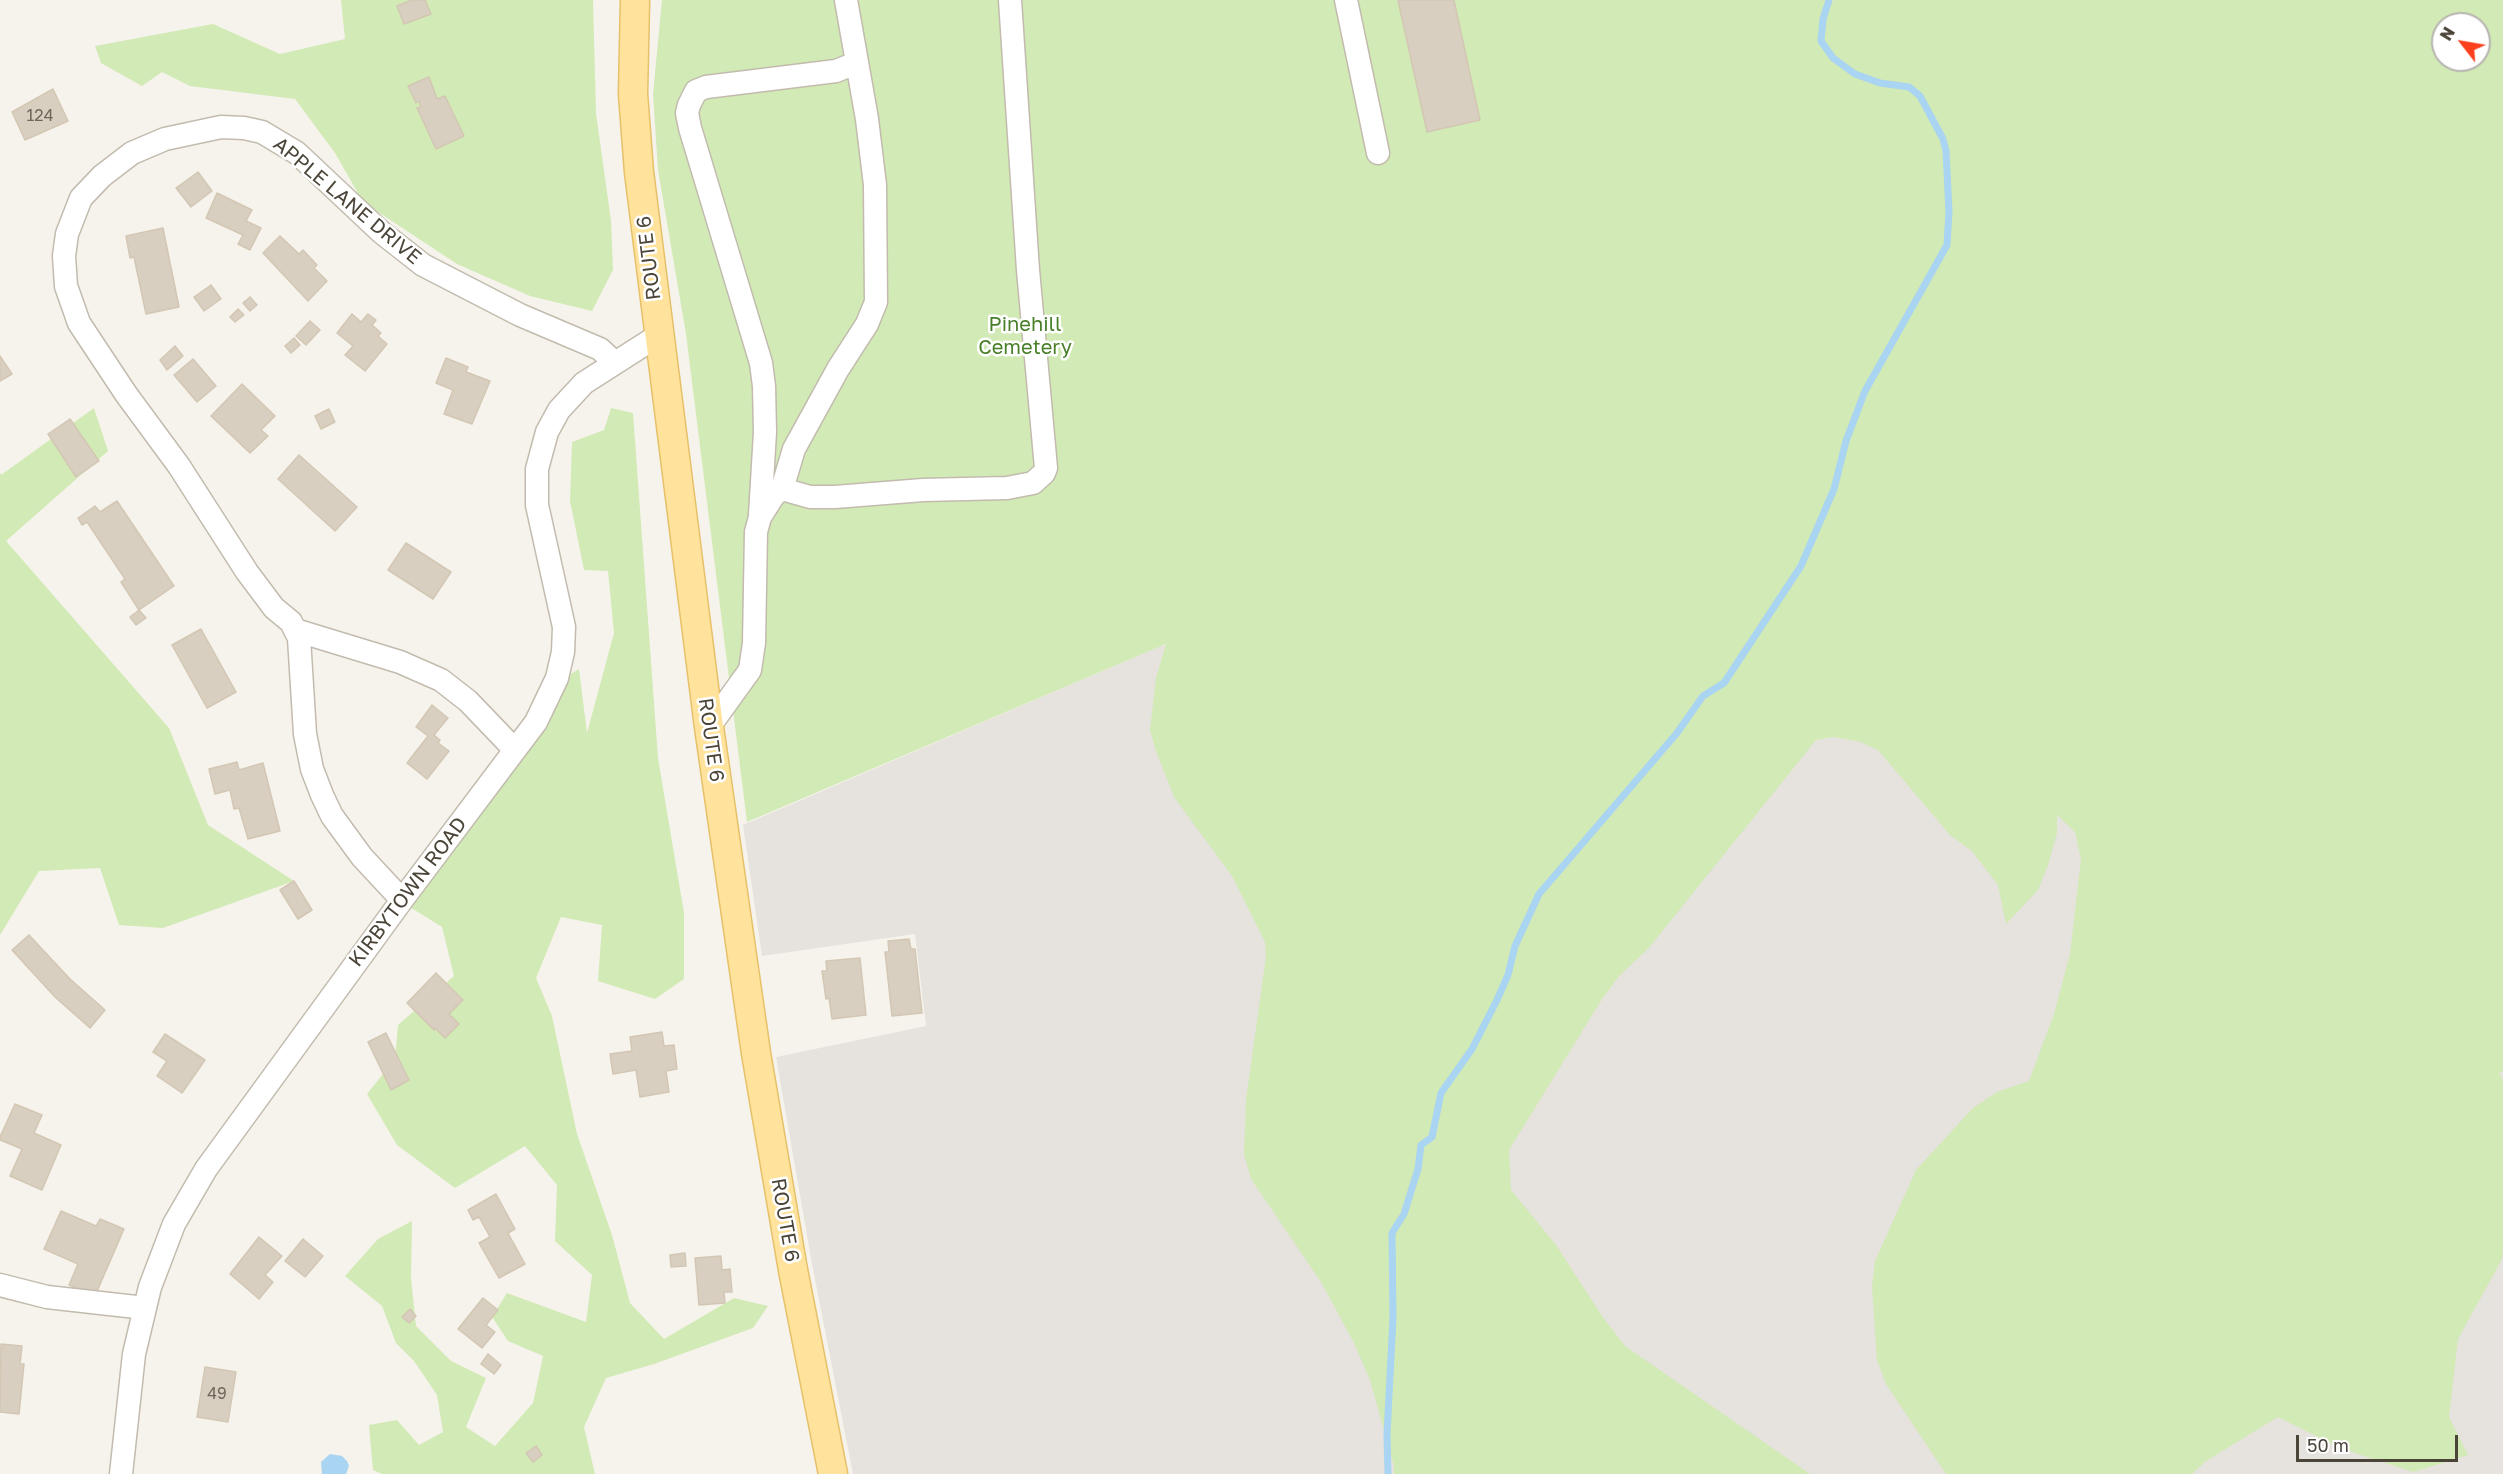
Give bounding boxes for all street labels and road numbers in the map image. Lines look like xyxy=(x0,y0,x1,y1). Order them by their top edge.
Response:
street label: APPLE LANE DRIVE xyxy=(268,132,426,270)
street label: ROUTE 6 xyxy=(632,215,666,301)
street label: ROUTE 6 xyxy=(693,696,729,784)
street label: KIRBYTOWN ROAD xyxy=(344,812,472,972)
street label: ROUTE 6 xyxy=(766,1176,804,1264)

